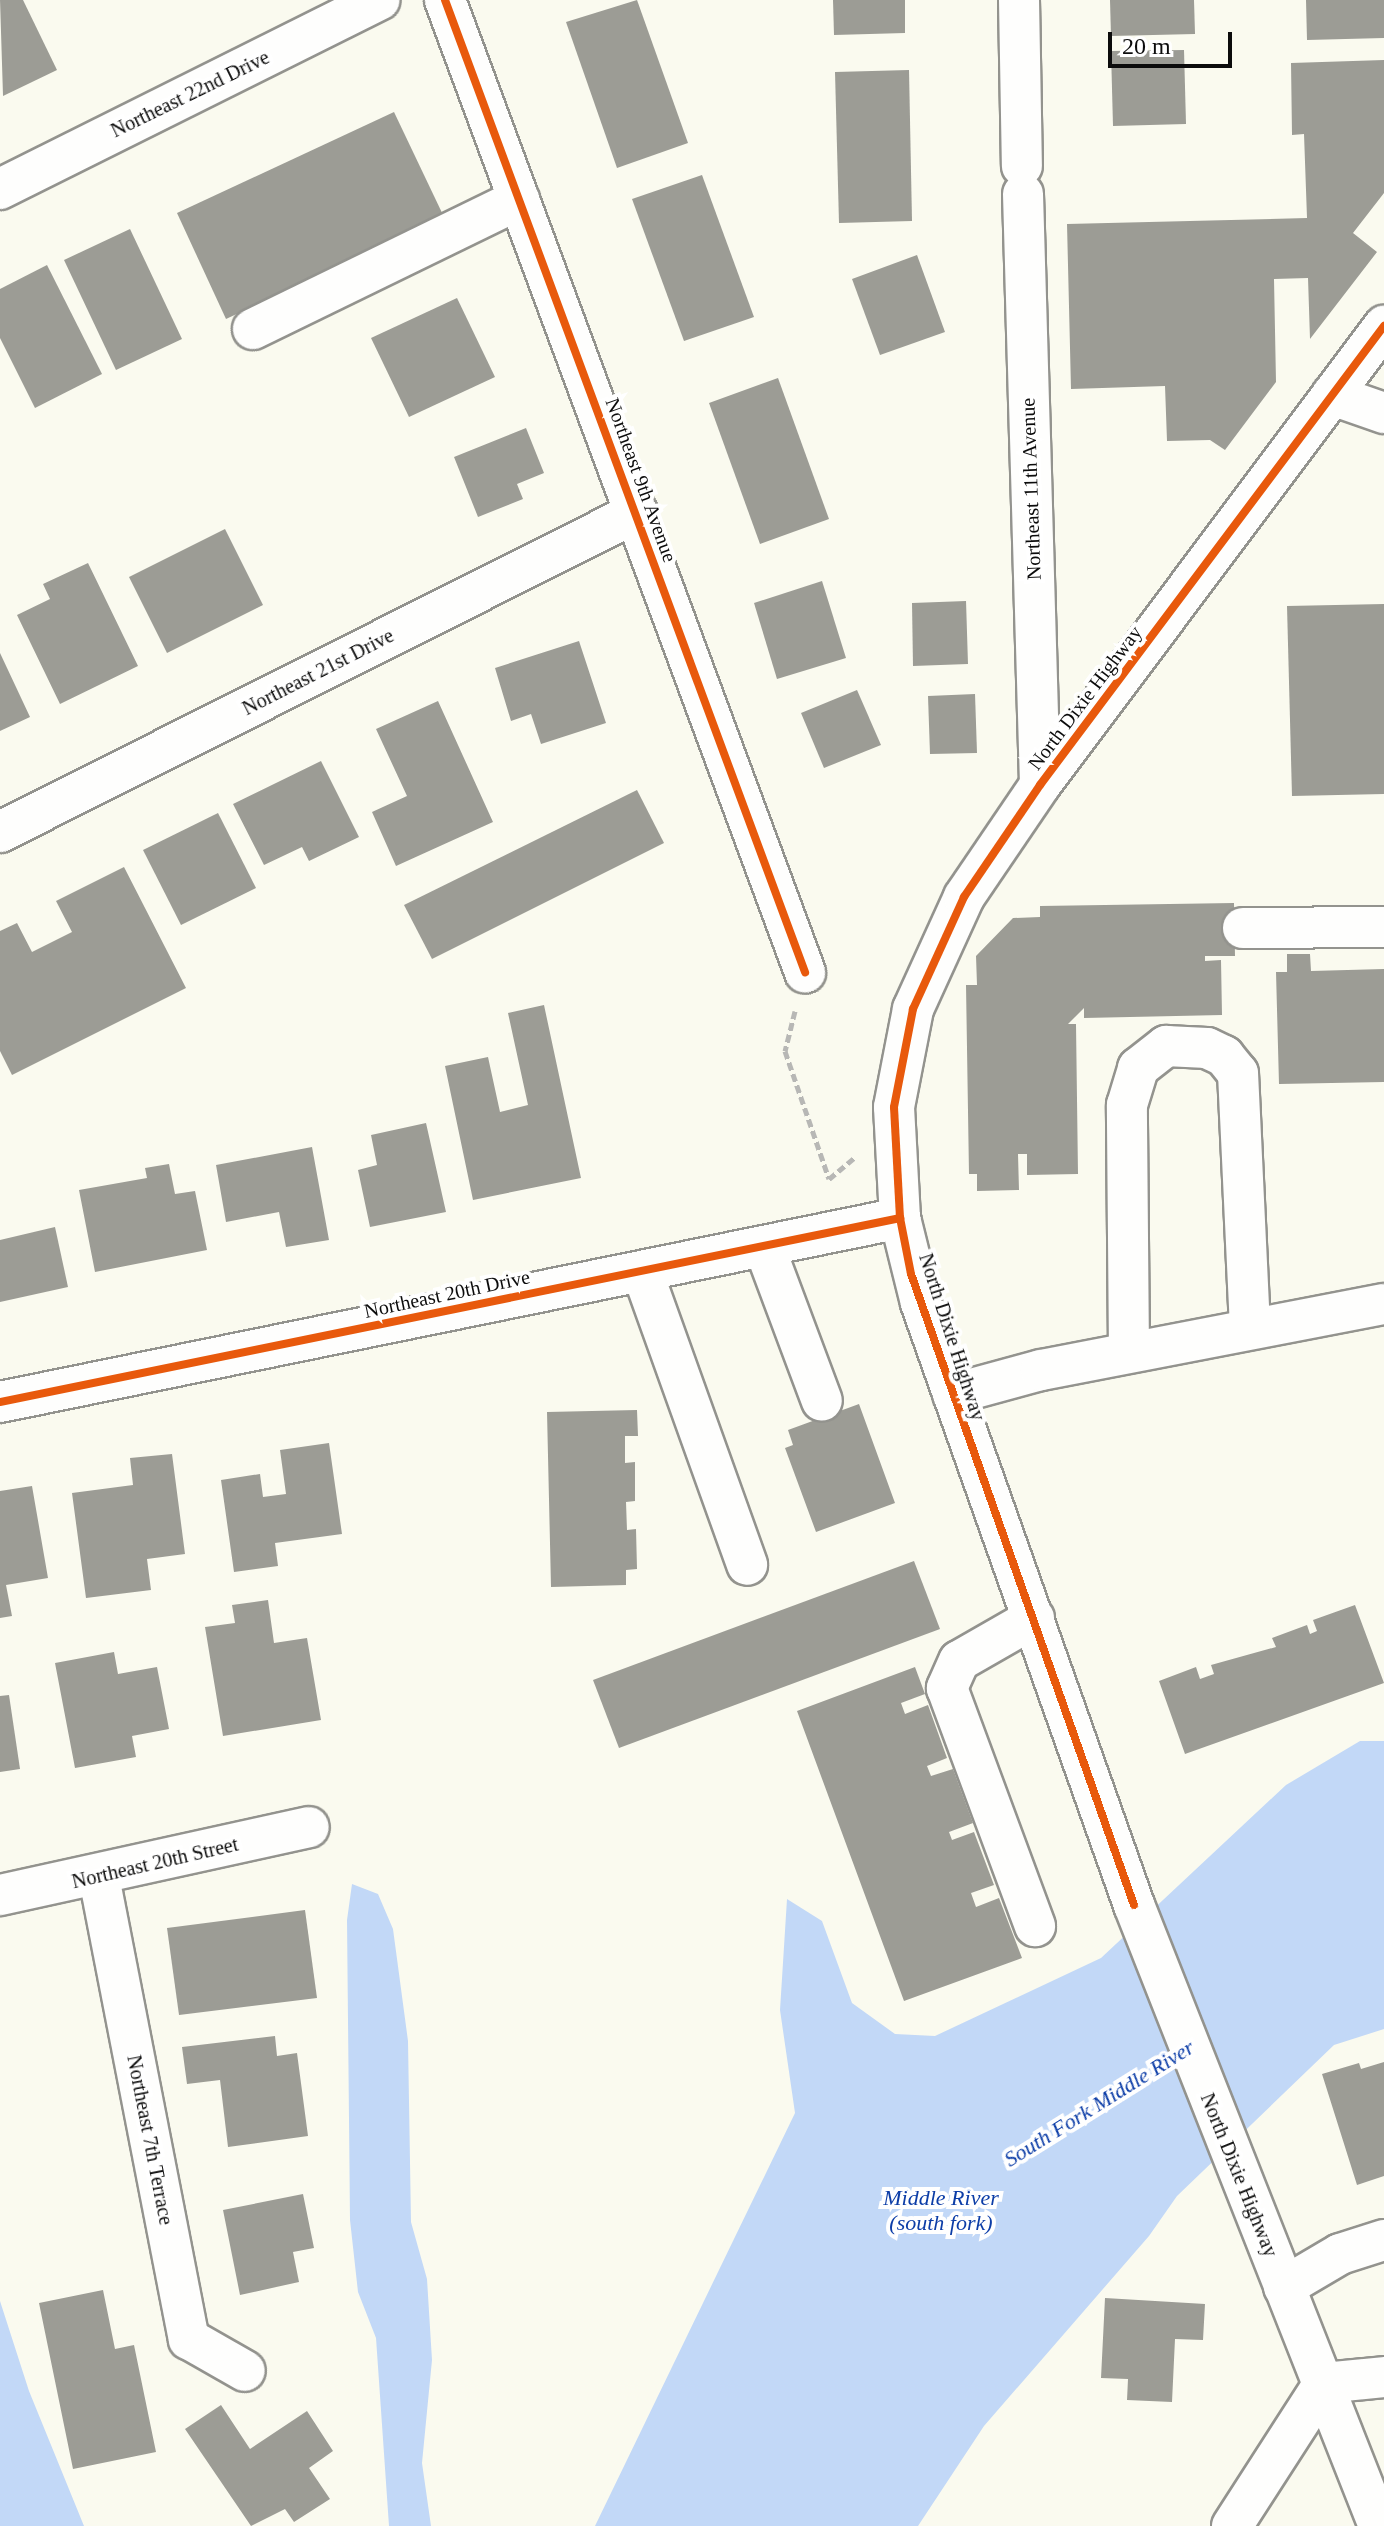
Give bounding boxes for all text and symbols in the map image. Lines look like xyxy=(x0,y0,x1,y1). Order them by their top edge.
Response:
scale bar xyxy=(1112,16,1236,66)
text: 20 m xyxy=(1122,33,1171,59)
street label: Northeast 22nd Drive xyxy=(107,45,273,143)
street label: Northeast 9th Avenue xyxy=(600,394,682,566)
street label: Northeast 11th Avenue xyxy=(1016,397,1046,581)
street label: North Dixie Highway xyxy=(1023,621,1147,775)
street label: Northeast 21st Drive xyxy=(238,623,398,721)
street label: North Dixie Highway xyxy=(914,1250,990,1424)
street label: Northeast 20th Drive xyxy=(362,1265,532,1323)
street label: Northeast 20th Street xyxy=(69,1832,241,1894)
water label: South Fork Middle River xyxy=(999,2034,1199,2172)
street label: Northeast 7th Terrace xyxy=(122,2053,178,2227)
street label: North Dixie Highway xyxy=(1195,2090,1283,2260)
water label: Middle River (south fork) xyxy=(883,2184,999,2236)

